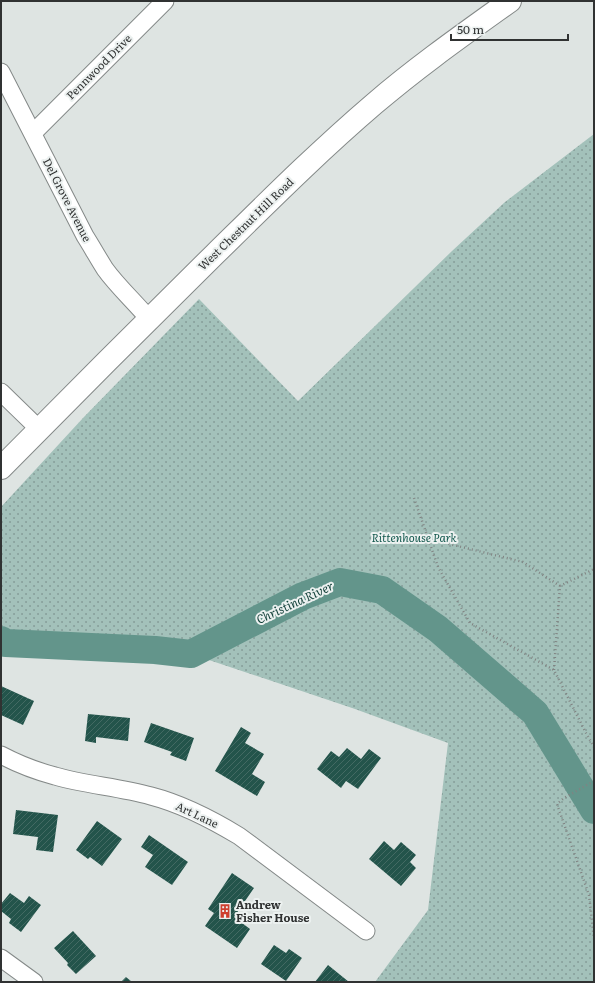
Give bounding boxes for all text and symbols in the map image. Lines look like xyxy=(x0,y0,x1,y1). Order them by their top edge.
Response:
scale bar xyxy=(451,16,568,42)
text: 50 m xyxy=(457,20,484,38)
street label: Pennwood Drive xyxy=(62,30,135,102)
street label: Del Grove Avenue xyxy=(40,155,96,245)
street label: West Chestnut Hill Road xyxy=(194,173,297,273)
park label: Rittenhouse Park xyxy=(372,529,456,545)
water label: Christina River xyxy=(253,576,337,628)
street label: Art Lane xyxy=(173,797,222,831)
place label: Andrew Fisher House xyxy=(236,896,309,925)
building icon: Andrew Fisher House xyxy=(217,903,233,919)

